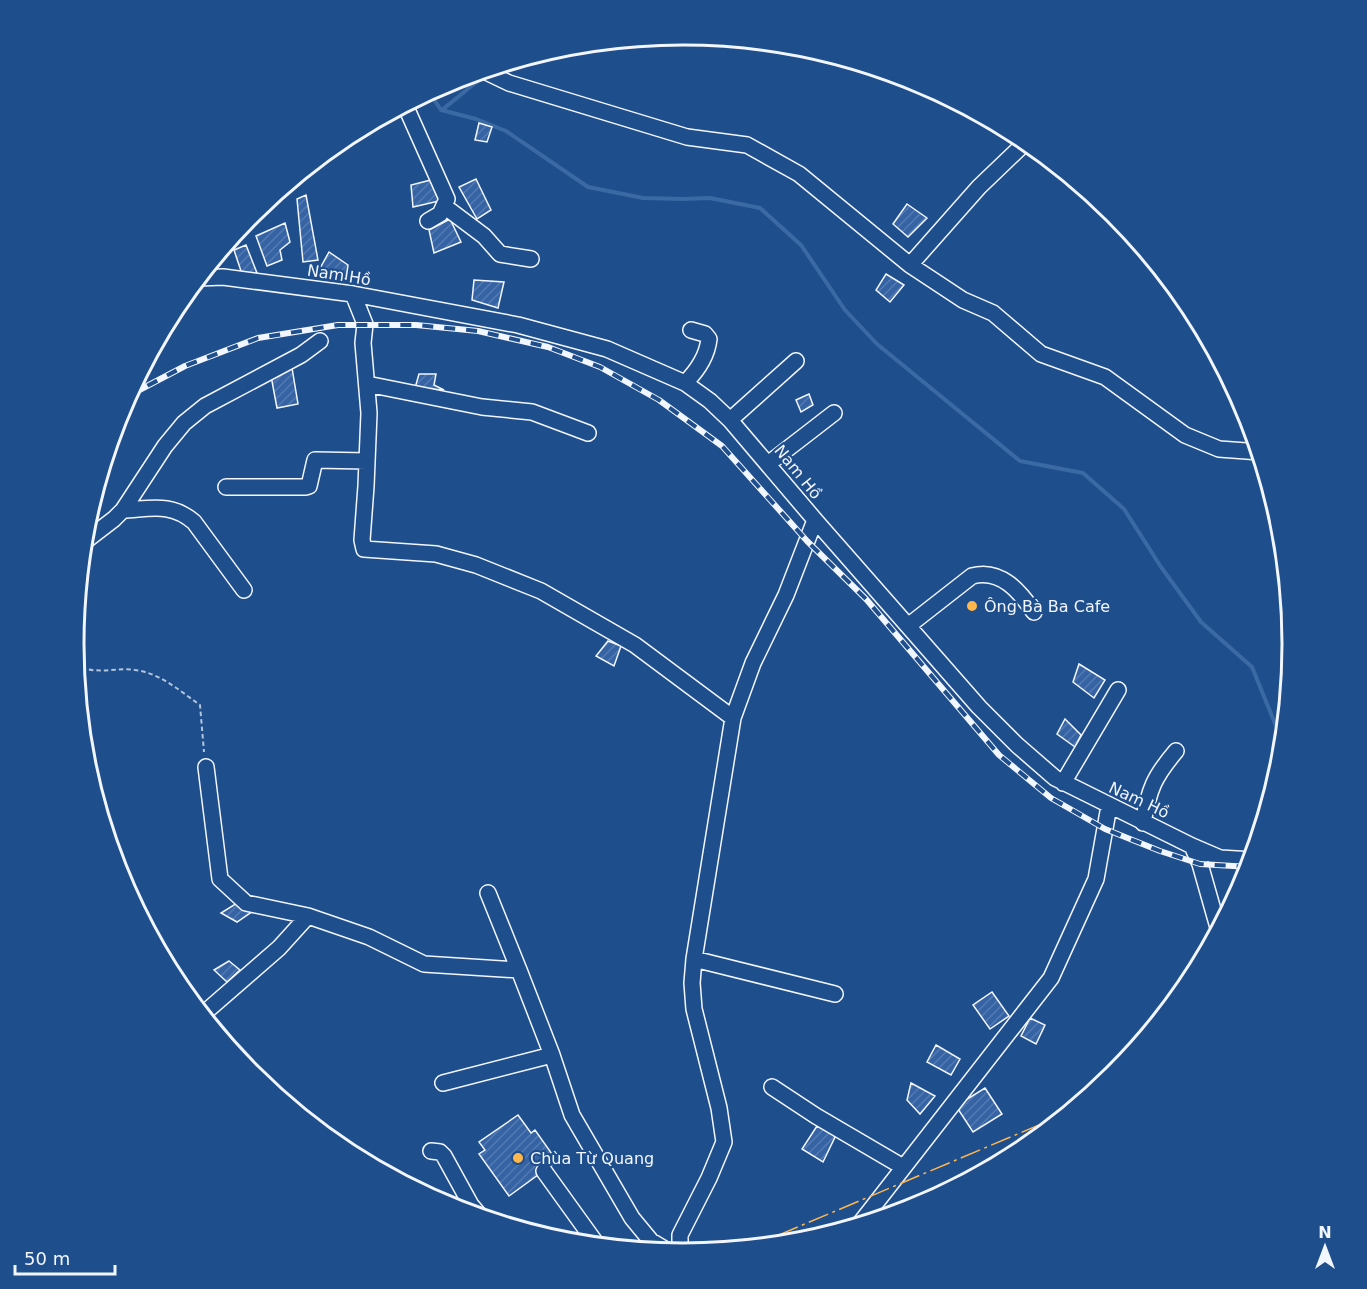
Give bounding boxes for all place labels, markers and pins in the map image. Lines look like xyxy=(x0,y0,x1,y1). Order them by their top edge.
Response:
place label: Ông Bà Ba Cafe xyxy=(984,597,1110,616)
marker: Ông Bà Ba Cafe xyxy=(965,599,979,613)
place label: Chùa Từ Quang xyxy=(530,1149,654,1168)
marker: Chùa Từ Quang xyxy=(511,1151,525,1165)

